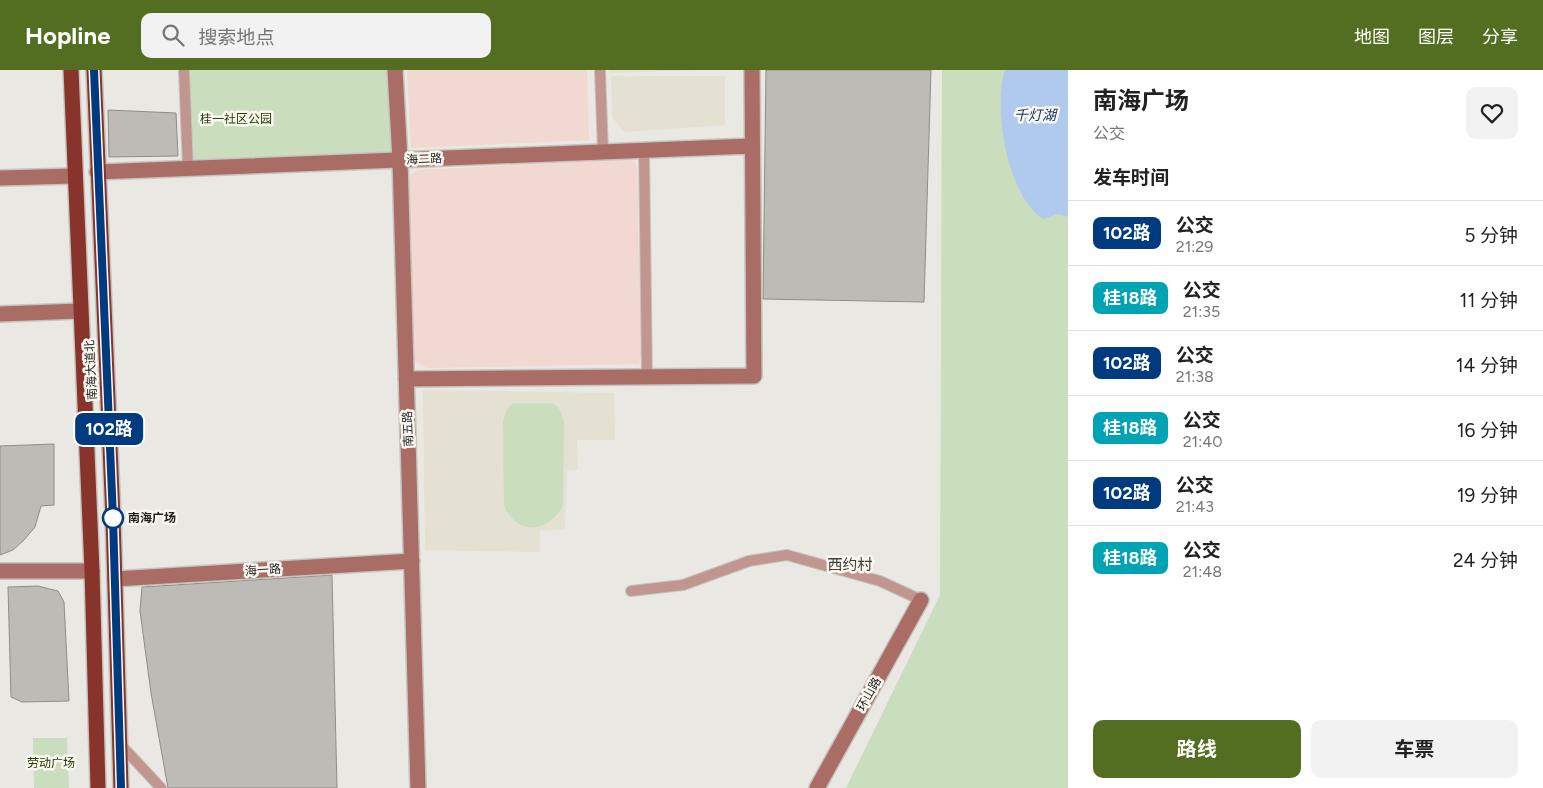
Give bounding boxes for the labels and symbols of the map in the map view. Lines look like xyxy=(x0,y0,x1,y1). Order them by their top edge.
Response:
water label: 千灯湖 xyxy=(1014,107,1058,124)
park label: 桂一社区公园 xyxy=(200,112,272,126)
street label: 海二路 xyxy=(406,151,442,167)
street label: 南海大道北 xyxy=(82,340,100,400)
street label: 南五路 xyxy=(400,411,416,447)
line badge: 102路 xyxy=(74,413,144,445)
marker: 南海广场 xyxy=(102,507,124,529)
place label: 南海广场 xyxy=(128,511,176,525)
district label: 西约村 xyxy=(827,556,873,574)
street label: 海一路 xyxy=(245,562,281,578)
street label: 环山路 xyxy=(854,675,884,713)
park label: 劳动广场 xyxy=(27,756,75,770)

